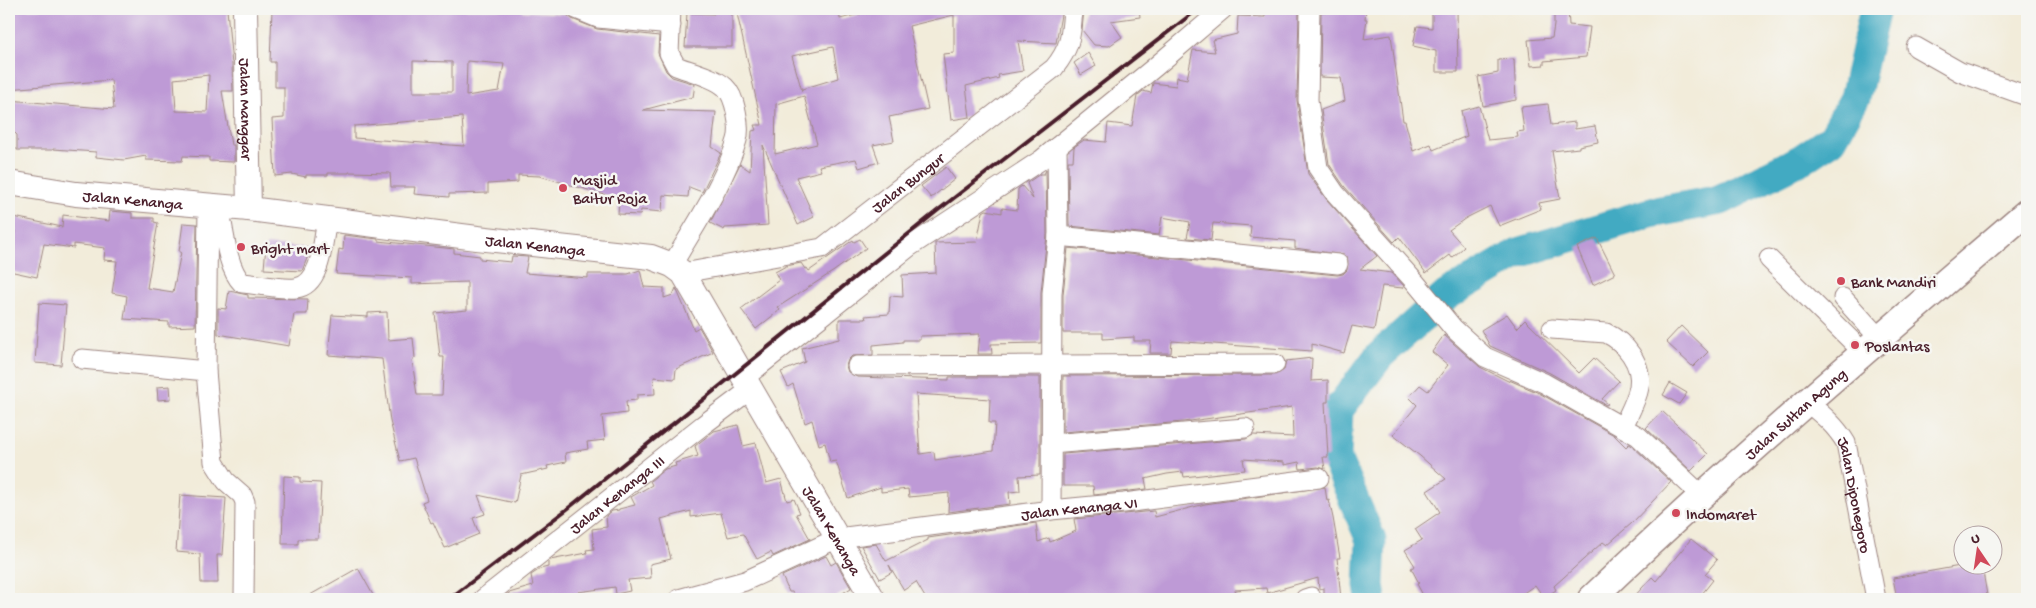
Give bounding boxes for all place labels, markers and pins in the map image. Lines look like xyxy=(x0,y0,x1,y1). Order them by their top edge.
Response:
place label: Masjid Baitur Roja xyxy=(572,173,648,210)
marker: Masjid Baitur Roja xyxy=(557,182,569,194)
marker: Bright mart xyxy=(235,241,247,253)
place label: Bright mart xyxy=(250,241,330,260)
marker: Bank Mandiri xyxy=(1835,275,1847,287)
place label: Bank Mandiri xyxy=(1850,275,1936,294)
marker: Poslantas xyxy=(1849,339,1861,351)
place label: Poslantas xyxy=(1864,339,1930,358)
marker: Indomaret xyxy=(1670,507,1682,519)
place label: Indomaret xyxy=(1686,507,1757,526)

